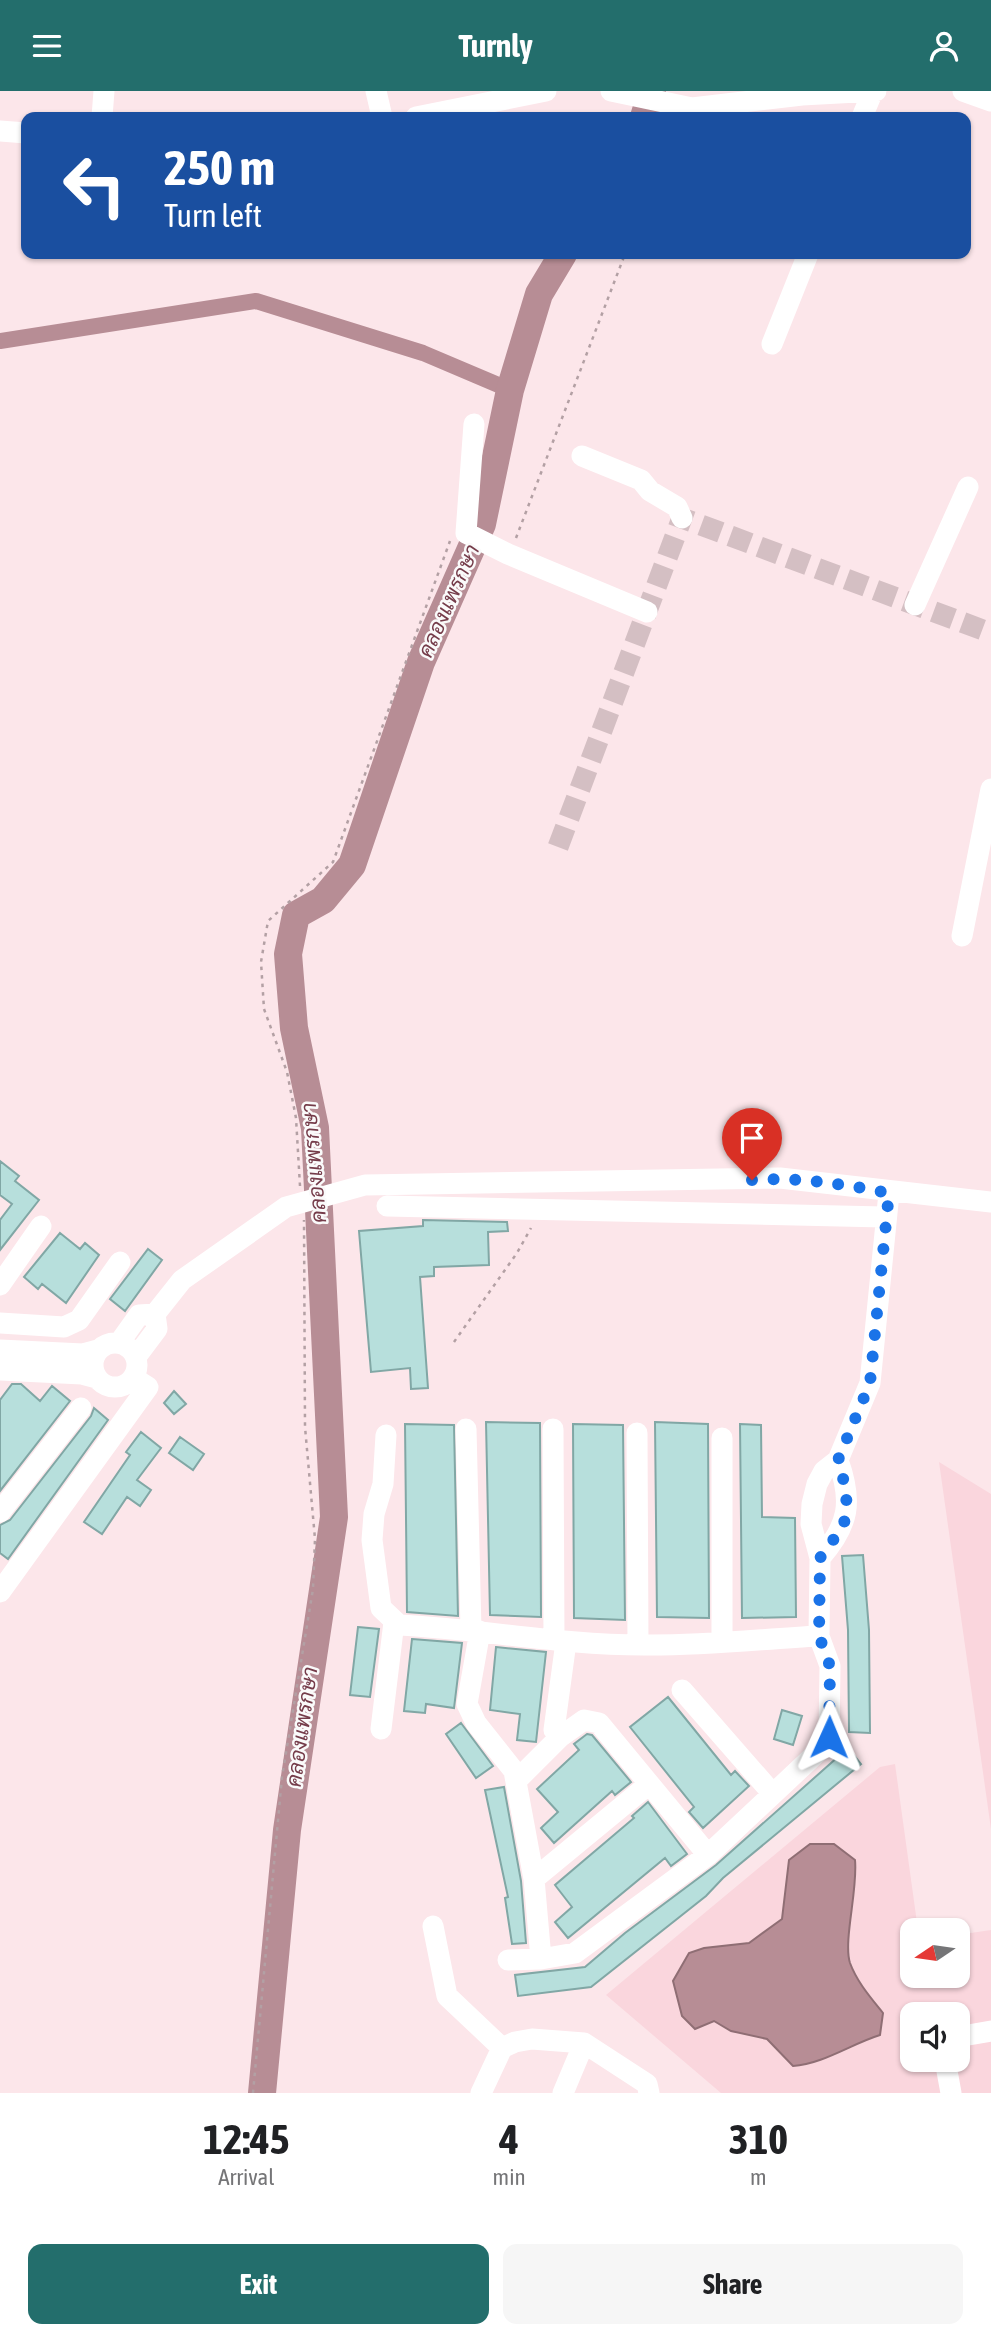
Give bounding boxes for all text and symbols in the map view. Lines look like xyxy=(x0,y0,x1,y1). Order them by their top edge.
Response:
icon: menu xyxy=(28,27,66,65)
text: Turnly xyxy=(458,27,533,64)
icon: person xyxy=(925,27,963,65)
text: 250 m xyxy=(164,139,275,195)
icon: left xyxy=(49,140,140,231)
text: Turn left xyxy=(164,197,262,234)
water label: คลองแพรกษา xyxy=(413,541,484,661)
water label: คลองแพรกษา xyxy=(296,1102,330,1224)
pin xyxy=(722,1108,782,1180)
icon: arrive xyxy=(733,1119,771,1157)
water label: คลองแพรกษา xyxy=(281,1665,321,1788)
position arrow xyxy=(792,1700,866,1774)
north arrow xyxy=(900,1918,970,1988)
map controls xyxy=(900,1918,970,2072)
button: sound xyxy=(900,2002,970,2072)
text: 12:45 xyxy=(203,2115,290,2163)
text: 4 xyxy=(499,2115,519,2163)
text: 310 xyxy=(729,2115,788,2163)
text: Arrival xyxy=(218,2164,274,2190)
text: min xyxy=(493,2164,526,2190)
text: m xyxy=(750,2164,767,2190)
button: Exit xyxy=(28,2244,489,2324)
button: Share xyxy=(503,2244,963,2324)

